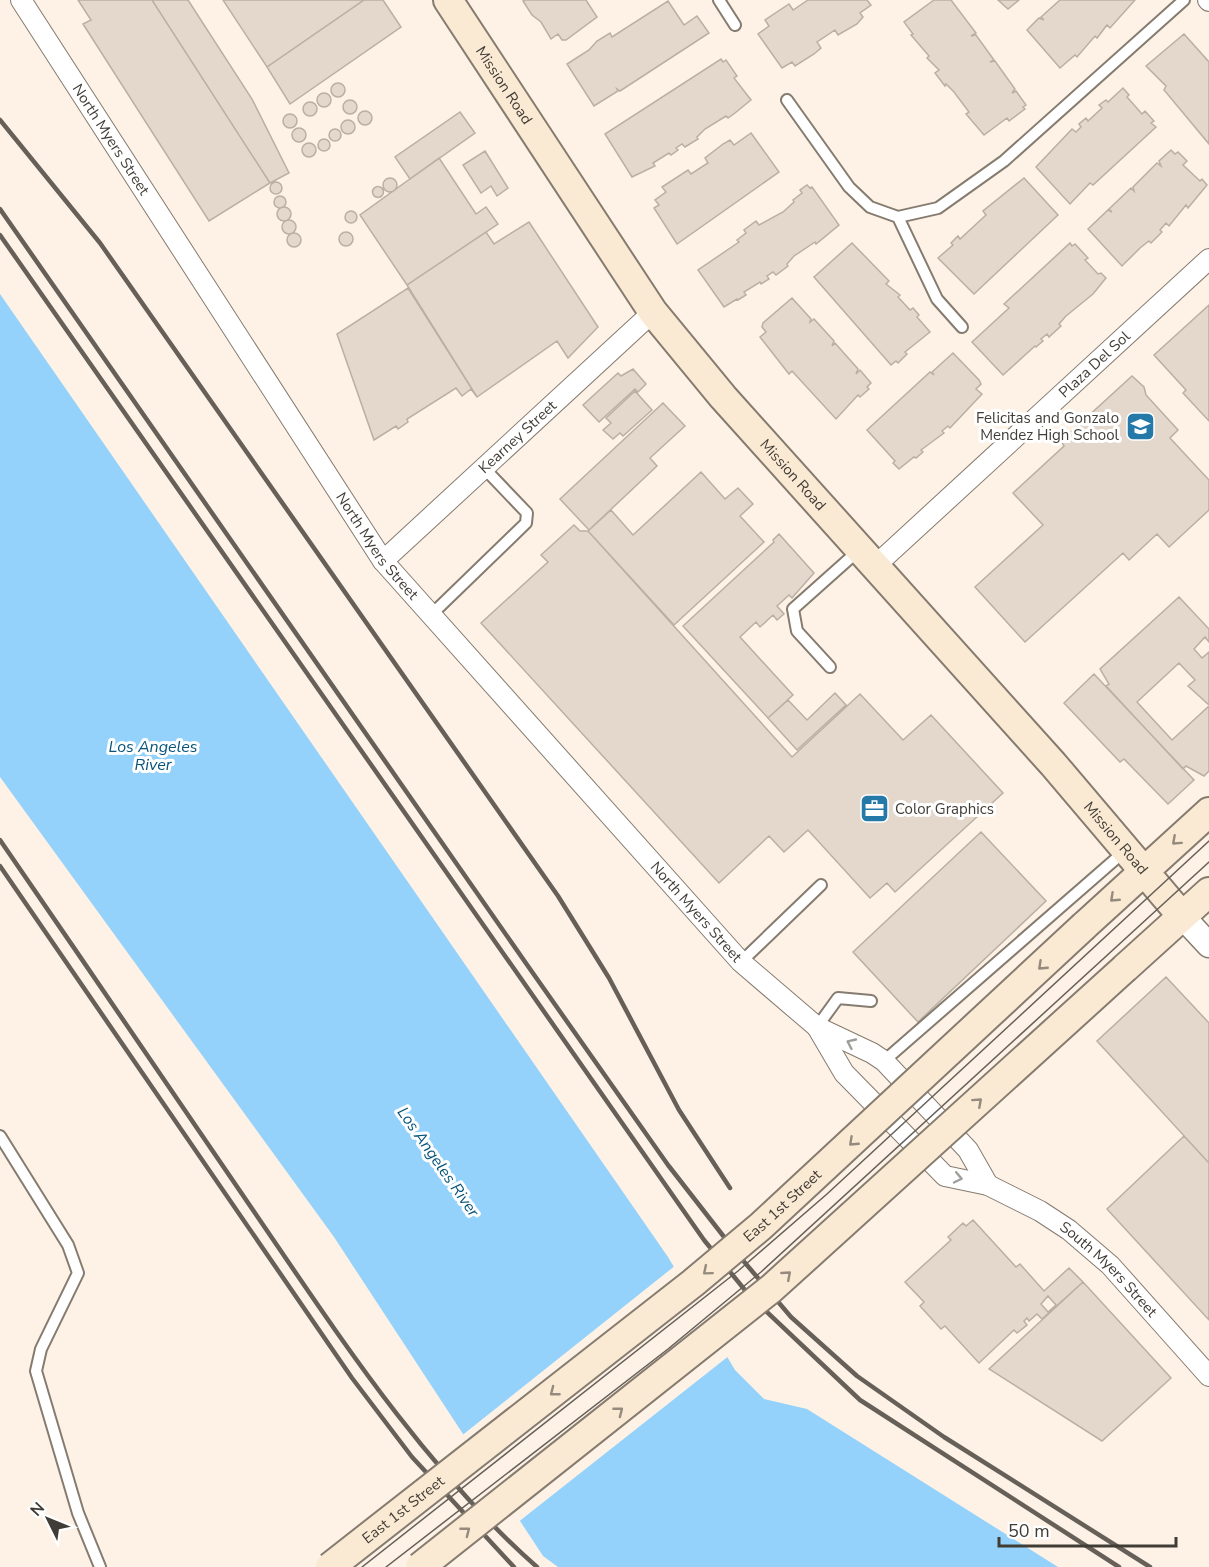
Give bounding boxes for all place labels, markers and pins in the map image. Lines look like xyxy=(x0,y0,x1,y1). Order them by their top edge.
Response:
place label: Felicitas and Gonzalo Mendez High School xyxy=(976,408,1120,445)
school or university icon: Felicitas and Gonzalo Mendez High School xyxy=(1124,411,1156,443)
office icon: Color Graphics xyxy=(858,793,890,825)
place label: Color Graphics xyxy=(895,799,994,819)

